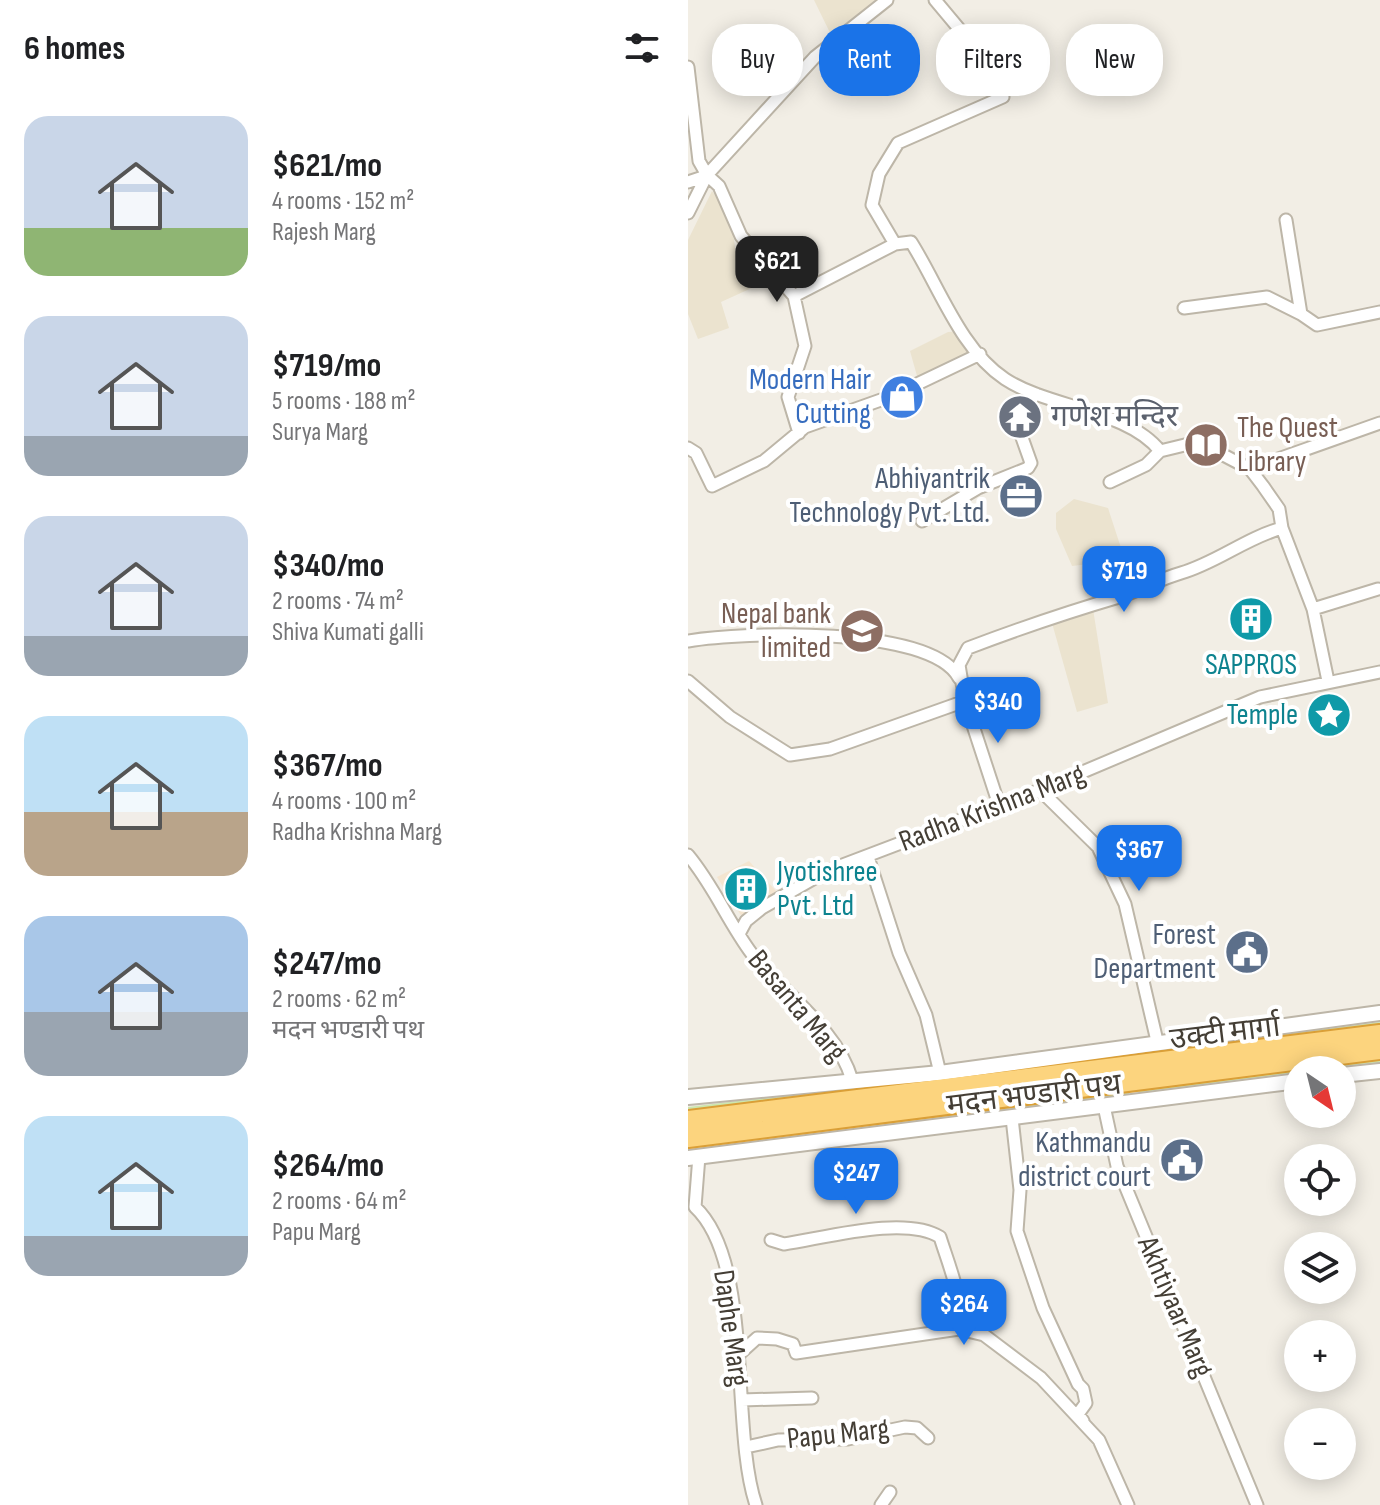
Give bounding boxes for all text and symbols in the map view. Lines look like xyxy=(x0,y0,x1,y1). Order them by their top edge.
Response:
chip: Buy xyxy=(712,24,803,96)
chip: Rent xyxy=(819,24,920,96)
chip: Filters xyxy=(936,24,1050,96)
chip: New xyxy=(1066,24,1163,96)
icon: filters xyxy=(620,26,664,70)
text: 6 homes xyxy=(24,28,125,69)
text: $621/mo xyxy=(272,145,382,186)
icon: home xyxy=(88,148,184,244)
text: 4 rooms · 152 m² xyxy=(272,186,414,217)
text: Rajesh Marg xyxy=(272,217,376,248)
pin: $621 xyxy=(730,236,824,304)
text: $621 xyxy=(753,246,801,277)
text: $719/mo xyxy=(272,345,381,386)
icon: home xyxy=(88,348,184,444)
place label: Modern Hair Cutting xyxy=(749,362,871,432)
shop icon: Modern Hair Cutting xyxy=(878,373,926,421)
text: 5 rooms · 188 m² xyxy=(272,386,415,417)
temple icon: गणेश मन्दिर xyxy=(996,393,1044,441)
place label: गणेश मन्दिर xyxy=(1051,398,1179,435)
place label: The Quest Library xyxy=(1237,410,1338,480)
text: Surya Marg xyxy=(272,417,368,448)
library icon: The Quest Library xyxy=(1182,421,1230,469)
place label: Abhiyantrik Technology Pvt. Ltd. xyxy=(789,461,991,531)
office icon: Abhiyantrik Technology Pvt. Ltd. xyxy=(997,472,1045,520)
text: $340/mo xyxy=(272,545,384,586)
pin: $719 xyxy=(1077,546,1171,614)
icon: home xyxy=(88,548,184,644)
text: $719 xyxy=(1100,556,1148,587)
text: 2 rooms · 74 m² xyxy=(272,586,404,617)
building icon: SAPPROS xyxy=(1227,595,1275,643)
place label: Nepal bank limited xyxy=(721,596,832,666)
school or university icon: Nepal bank limited xyxy=(838,607,886,655)
text: Shiva Kumati galli xyxy=(272,617,424,648)
place label: SAPPROS xyxy=(1205,647,1297,683)
pin: $340 xyxy=(951,677,1045,745)
text: $340 xyxy=(973,687,1023,718)
place icon: Temple xyxy=(1305,691,1353,739)
place label: Temple xyxy=(1226,697,1298,733)
text: $367/mo xyxy=(272,745,383,786)
icon: home xyxy=(88,748,184,844)
street label: Radha Krishna Marg xyxy=(894,756,1090,860)
text: 4 rooms · 100 m² xyxy=(272,786,416,817)
text: Radha Krishna Marg xyxy=(272,817,442,848)
pin: $367 xyxy=(1092,825,1186,893)
text: $367 xyxy=(1115,835,1163,866)
place label: Jyotishree Pvt. Ltd xyxy=(776,854,878,924)
building icon: Jyotishree Pvt. Ltd xyxy=(722,865,770,913)
place label: Forest Department xyxy=(1094,917,1216,987)
public building icon: Forest Department xyxy=(1223,928,1271,976)
text: $247/mo xyxy=(272,943,381,984)
street label: Basanta Marg xyxy=(740,943,854,1069)
icon: home xyxy=(88,948,184,1044)
text: 2 rooms · 62 m² xyxy=(272,984,406,1015)
street label: उक्टी मार्गा xyxy=(1168,1008,1283,1058)
text: मदन भण्डारी पथ xyxy=(272,1015,424,1046)
north arrow xyxy=(1284,1056,1356,1128)
map controls xyxy=(1284,1056,1356,1480)
street label: मदन भण्डारी पथ xyxy=(945,1066,1124,1124)
place label: Kathmandu district court xyxy=(1018,1125,1151,1195)
public building icon: Kathmandu district court xyxy=(1158,1136,1206,1184)
button: locate xyxy=(1284,1144,1356,1216)
text: $264/mo xyxy=(272,1145,384,1186)
icon: home xyxy=(88,1148,184,1244)
pin: $247 xyxy=(809,1148,903,1216)
text: $247 xyxy=(832,1158,880,1189)
text: 2 rooms · 64 m² xyxy=(272,1186,407,1217)
text: Papu Marg xyxy=(272,1217,361,1248)
street label: Akhtiyaar Marg xyxy=(1129,1230,1221,1383)
button: layers xyxy=(1284,1232,1356,1304)
street label: Daphe Marg xyxy=(705,1267,757,1389)
pin: $264 xyxy=(917,1279,1011,1347)
text: $264 xyxy=(939,1289,989,1320)
button: + xyxy=(1284,1320,1356,1392)
button: − xyxy=(1284,1408,1356,1480)
street label: Papu Marg xyxy=(785,1411,891,1457)

